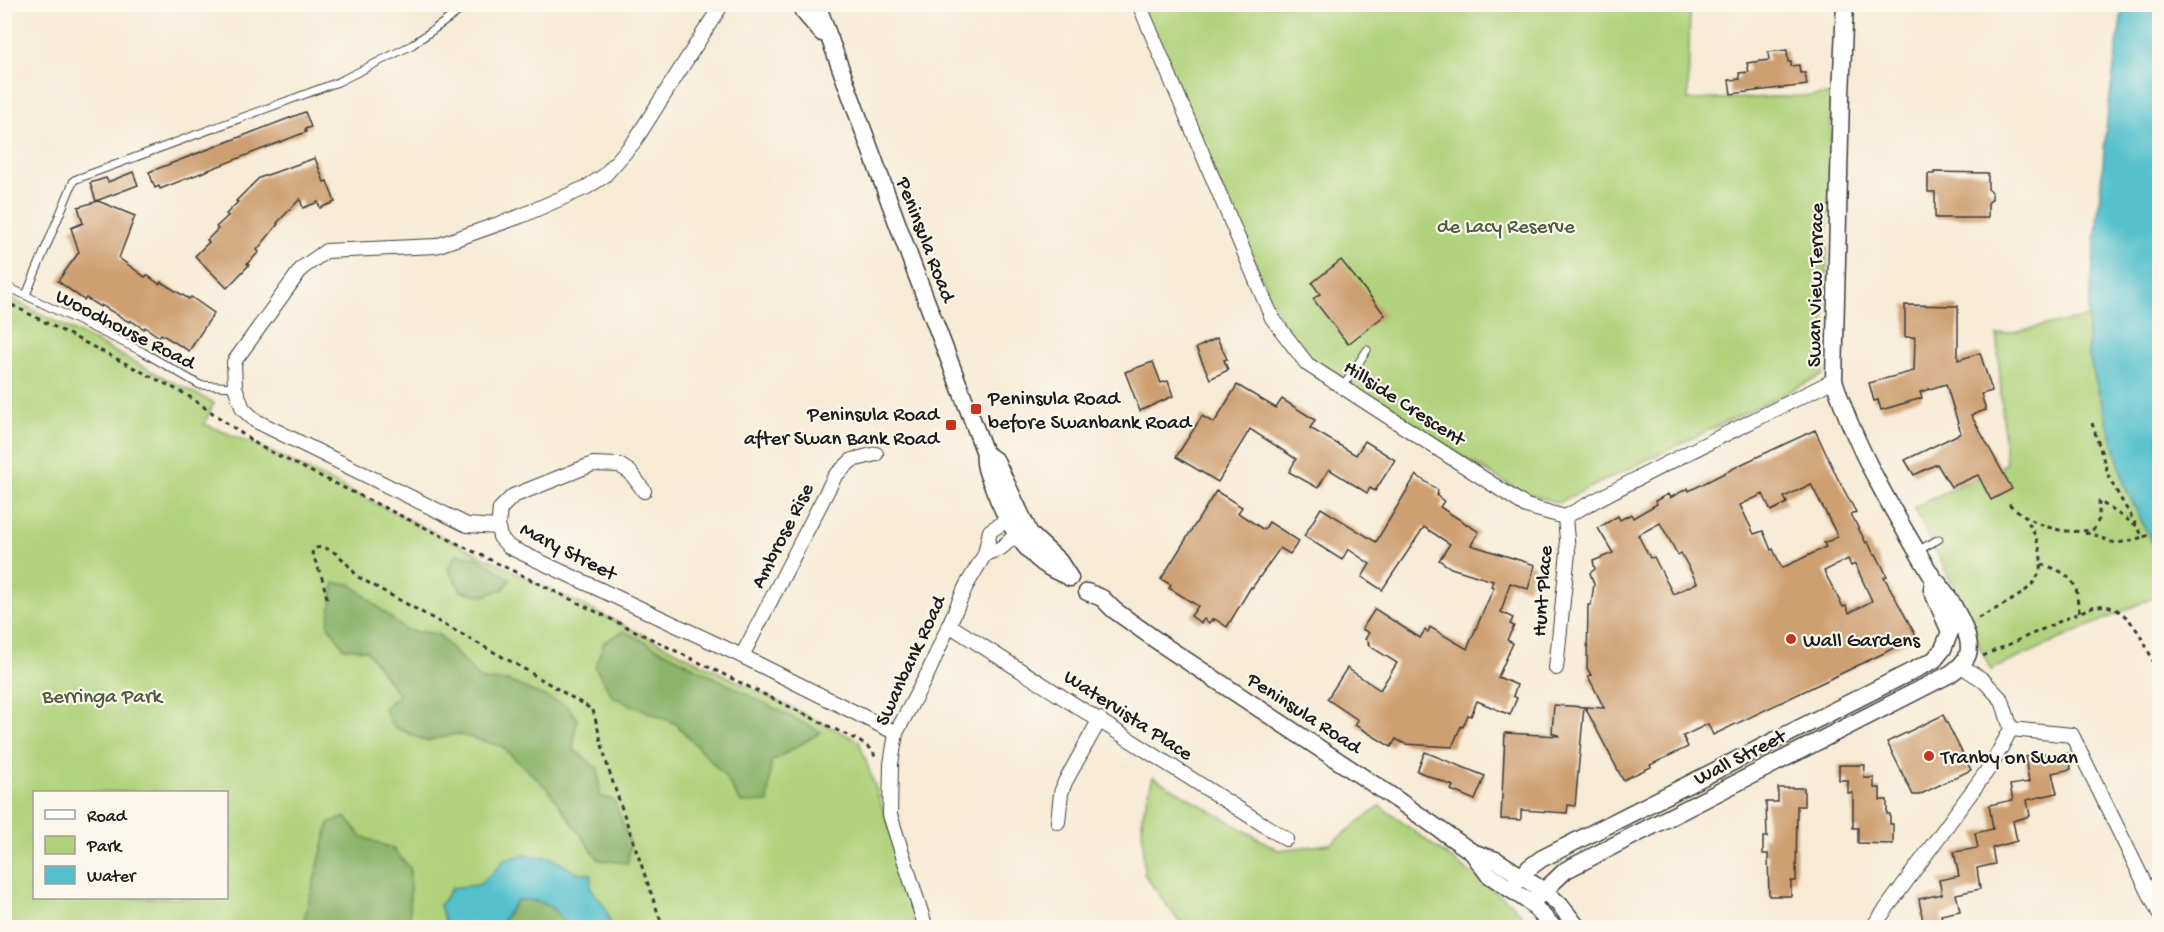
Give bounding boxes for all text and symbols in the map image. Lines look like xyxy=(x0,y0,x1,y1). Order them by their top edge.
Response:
street label: Peninsula Road xyxy=(888,173,960,308)
street label: Swan View Terrace xyxy=(1804,202,1831,367)
park label: de Lacy Reserve xyxy=(1437,216,1576,241)
street label: Woodhouse Road xyxy=(50,285,200,378)
street label: Hillside Crescent xyxy=(1338,356,1471,455)
place label: Peninsula Road before Swanbank Road xyxy=(987,388,1193,437)
marker: Peninsula Road before Swanbank Road xyxy=(969,402,983,416)
place label: Peninsula Road after Swan Bank Road xyxy=(744,404,941,453)
marker: Peninsula Road after Swan Bank Road xyxy=(944,418,958,432)
street label: Ambrose Rise xyxy=(747,479,822,593)
street label: Mary Street xyxy=(515,518,622,589)
street label: Hunt Place xyxy=(1529,544,1560,638)
street label: Swanbank Road xyxy=(871,591,954,730)
place label: Wall Gardens xyxy=(1803,630,1921,655)
marker: Wall Gardens xyxy=(1784,632,1798,646)
street label: Watervista Place xyxy=(1058,666,1197,769)
street label: Peninsula Road xyxy=(1240,668,1367,762)
park label: Berringa Park xyxy=(41,686,164,711)
street label: Wall Street xyxy=(1690,724,1793,793)
place label: Tranby on Swan xyxy=(1940,747,2078,772)
marker: Tranby on Swan xyxy=(1922,749,1936,763)
legend xyxy=(33,791,228,899)
text: Road xyxy=(87,807,128,828)
text: Park xyxy=(86,837,123,858)
text: Water xyxy=(87,867,137,888)

